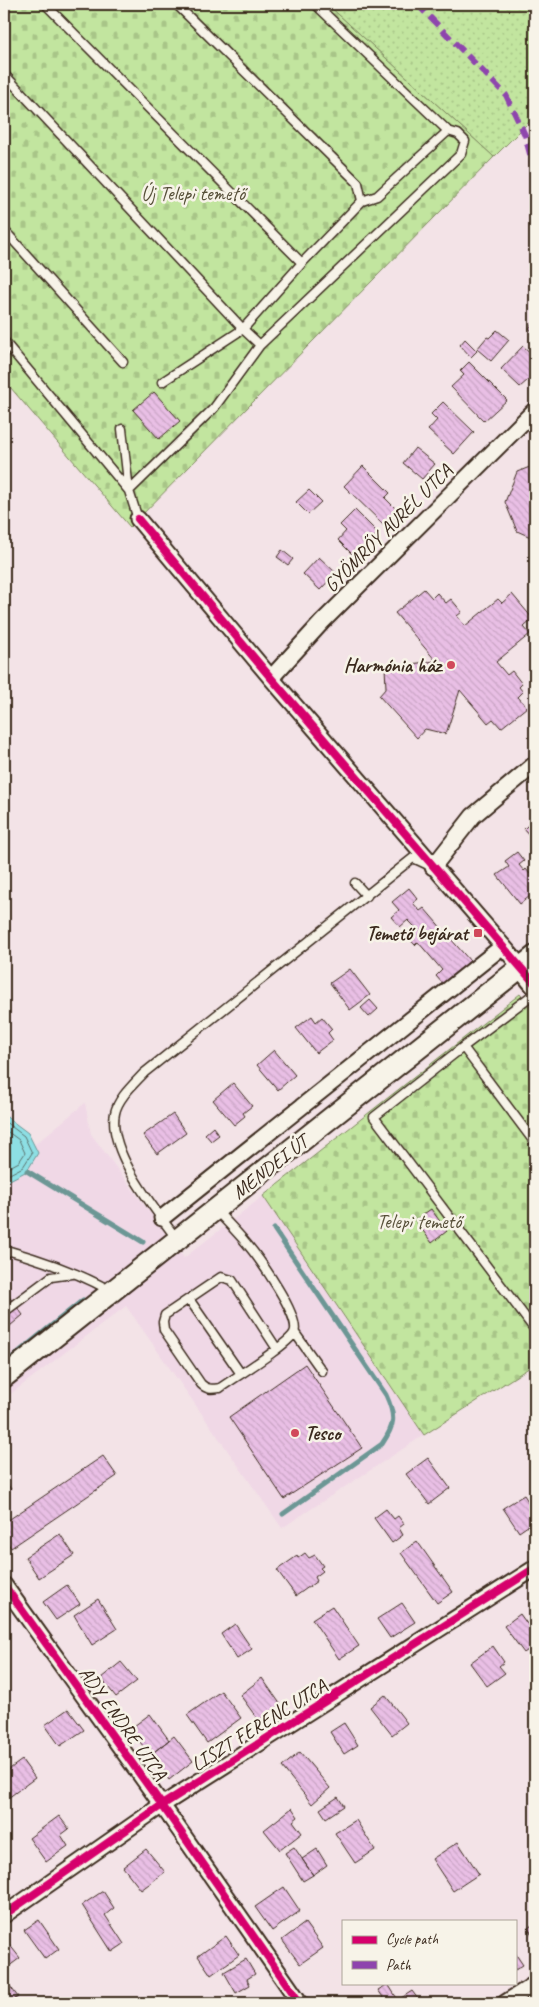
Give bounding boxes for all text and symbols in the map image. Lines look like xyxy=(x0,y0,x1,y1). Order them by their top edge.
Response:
park label: Új Telepi temető xyxy=(141,181,248,206)
street label: GYÖMRŐY AURÉL UTCA xyxy=(319,458,458,597)
place label: Harmónia ház xyxy=(344,653,444,678)
marker: Harmónia ház xyxy=(445,659,457,671)
place label: Temető bejárat xyxy=(366,921,470,946)
marker: Temető bejárat xyxy=(472,927,484,939)
street label: MENDEI ÚT xyxy=(227,1127,316,1205)
park label: Telepi temető xyxy=(377,1209,464,1234)
place label: Tesco xyxy=(305,1421,342,1446)
marker: Tesco xyxy=(289,1427,301,1439)
street label: ADY ENDRE UTCA xyxy=(73,1661,173,1786)
street label: LISZT FERENC UTCA xyxy=(186,1673,332,1777)
legend xyxy=(342,1920,516,1984)
text: Cycle path xyxy=(386,1930,438,1949)
text: Path xyxy=(386,1956,412,1975)

